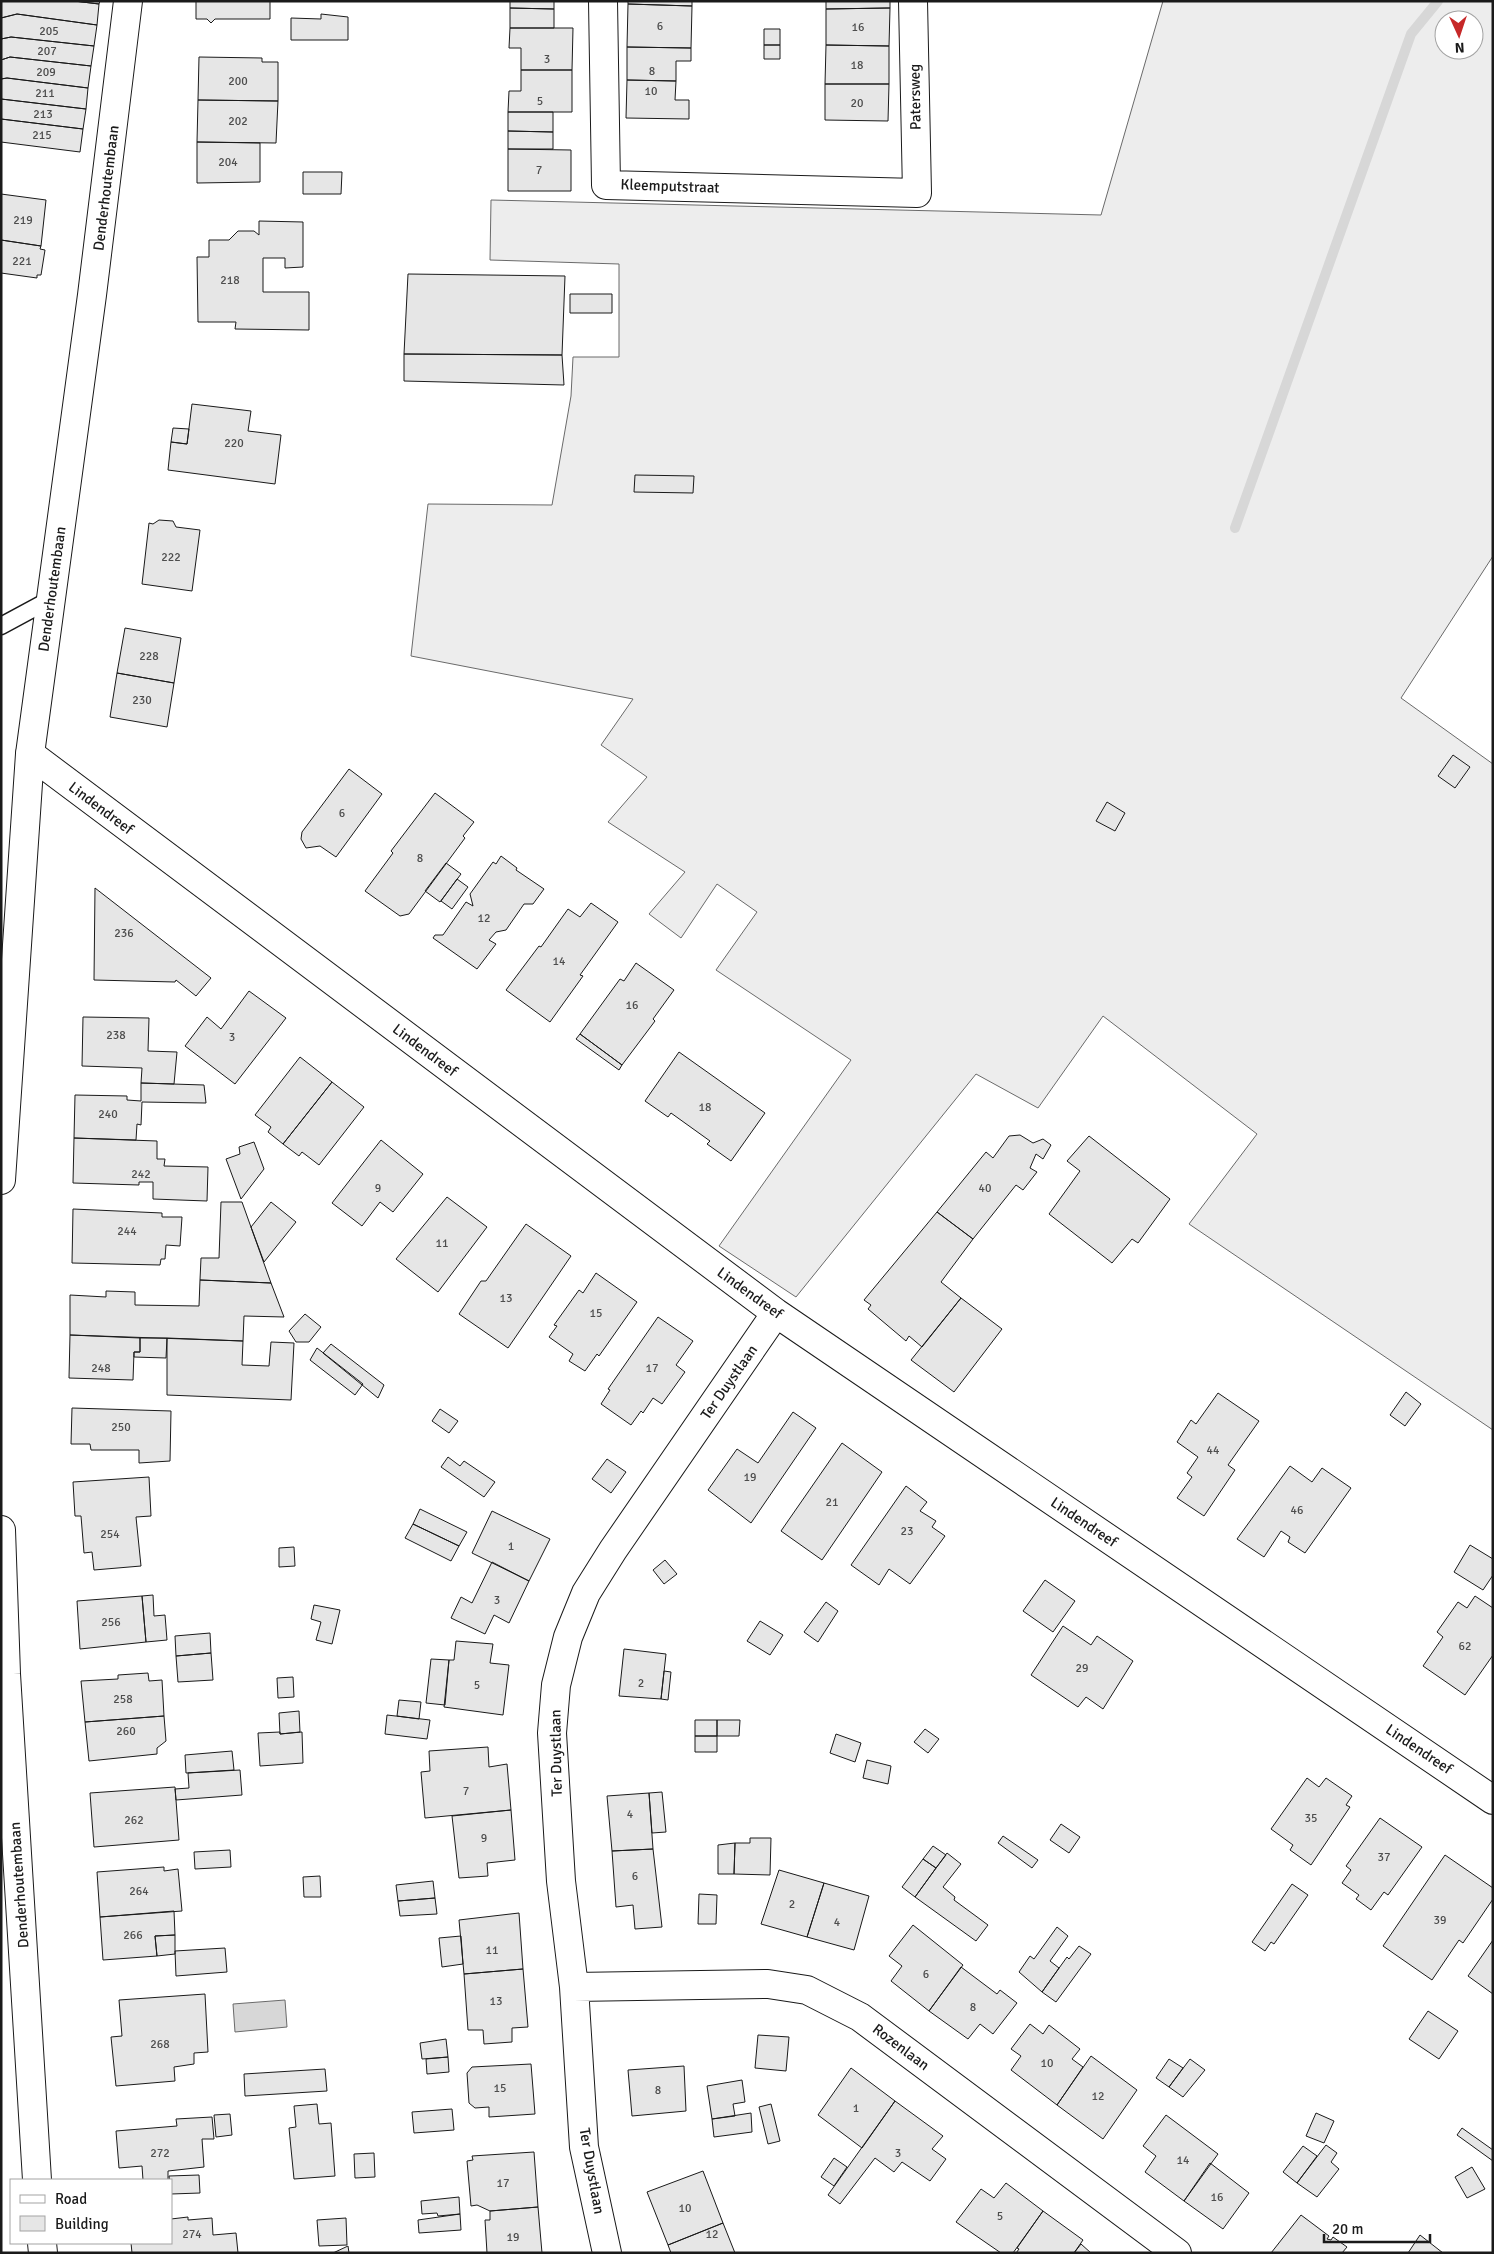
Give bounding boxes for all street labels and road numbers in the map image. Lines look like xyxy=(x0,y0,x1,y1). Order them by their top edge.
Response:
street label: Patersweg xyxy=(905,64,925,130)
street label: Denderhoutembaan xyxy=(89,124,123,252)
street label: Kleemputstraat xyxy=(620,175,720,197)
street label: Denderhoutembaan xyxy=(34,525,70,653)
street label: Lindendreef xyxy=(65,778,138,839)
street label: Lindendreef xyxy=(389,1020,462,1081)
street label: Lindendreef xyxy=(714,1263,787,1323)
street label: Ter Duystlaan xyxy=(697,1341,761,1423)
street label: Lindendreef xyxy=(1047,1493,1122,1551)
street label: Ter Duystlaan xyxy=(546,1709,566,1797)
street label: Lindendreef xyxy=(1382,1720,1457,1778)
street label: Denderhoutembaan xyxy=(6,1821,32,1949)
street label: Rozenlaan xyxy=(869,2020,933,2074)
street label: Ter Duystlaan xyxy=(576,2127,608,2215)

